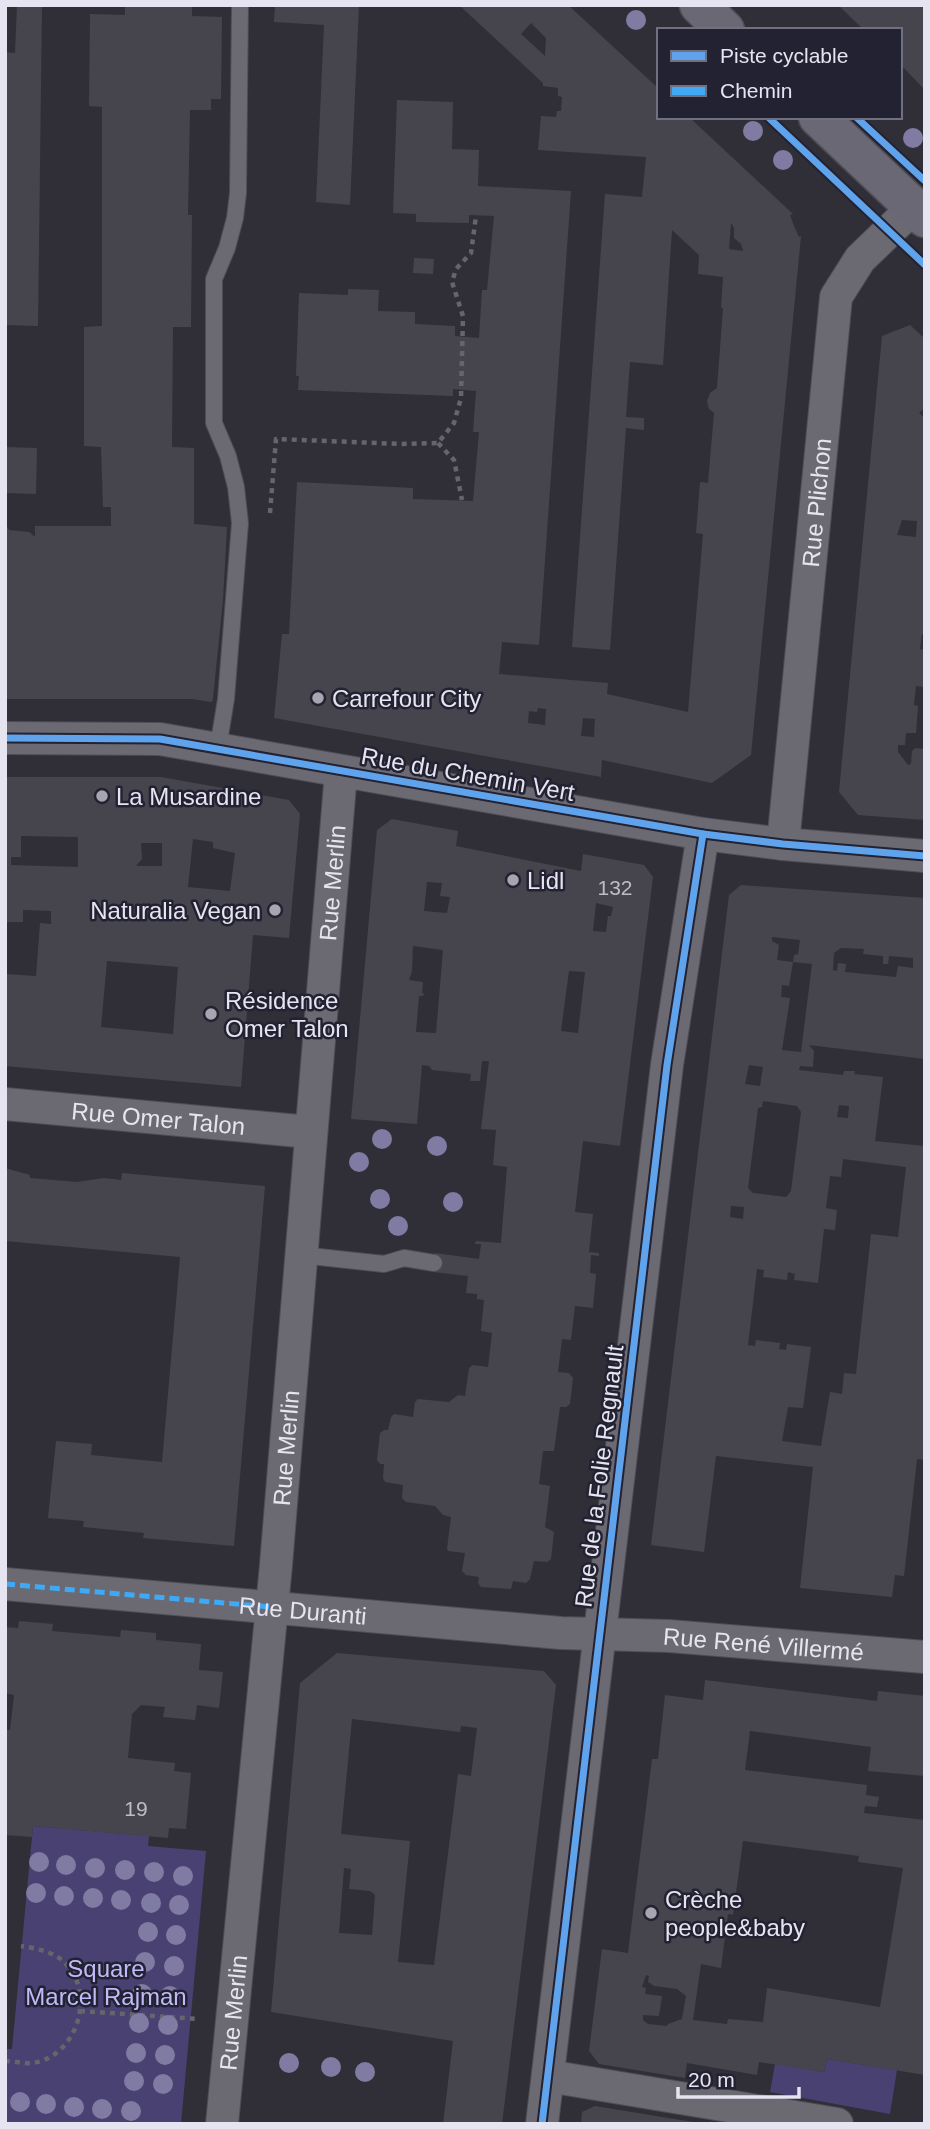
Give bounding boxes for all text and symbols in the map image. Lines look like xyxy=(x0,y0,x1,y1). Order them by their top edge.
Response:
legend xyxy=(657,28,902,119)
text: Piste cyclable xyxy=(720,44,848,67)
text: Chemin xyxy=(720,79,792,102)
street label: Rue Plichon xyxy=(796,437,836,568)
place label: Carrefour City xyxy=(332,685,481,712)
marker: Carrefour City xyxy=(310,690,326,706)
street label: Rue du Chemin Vert xyxy=(359,742,577,806)
place label: La Musardine xyxy=(116,783,261,810)
marker: La Musardine xyxy=(94,788,110,804)
street label: Rue Merlin xyxy=(314,824,350,942)
place label: Lidl xyxy=(527,867,564,894)
marker: Lidl xyxy=(505,872,521,888)
house number: 132 xyxy=(597,876,633,899)
place label: Naturalia Vegan xyxy=(90,897,261,924)
marker: Naturalia Vegan xyxy=(267,902,283,918)
place label: Résidence Omer Talon xyxy=(225,987,349,1042)
marker: Résidence Omer Talon xyxy=(203,1006,219,1022)
street label: Rue Omer Talon xyxy=(70,1097,246,1139)
street label: Rue de la Folie Regnault xyxy=(570,1343,629,1609)
street label: Rue Merlin xyxy=(267,1389,304,1507)
street label: Rue Duranti xyxy=(238,1591,368,1629)
street label: Rue René Villermé xyxy=(662,1622,865,1665)
house number: 19 xyxy=(124,1797,148,1820)
place label: Crèche people&baby xyxy=(665,1886,805,1941)
marker: Crèche people&baby xyxy=(643,1905,659,1921)
street label: Rue Merlin xyxy=(214,1953,252,2072)
park label: Square Marcel Rajman xyxy=(25,1955,187,2010)
scale bar xyxy=(678,2056,799,2100)
text: 20 m xyxy=(688,2068,735,2091)

